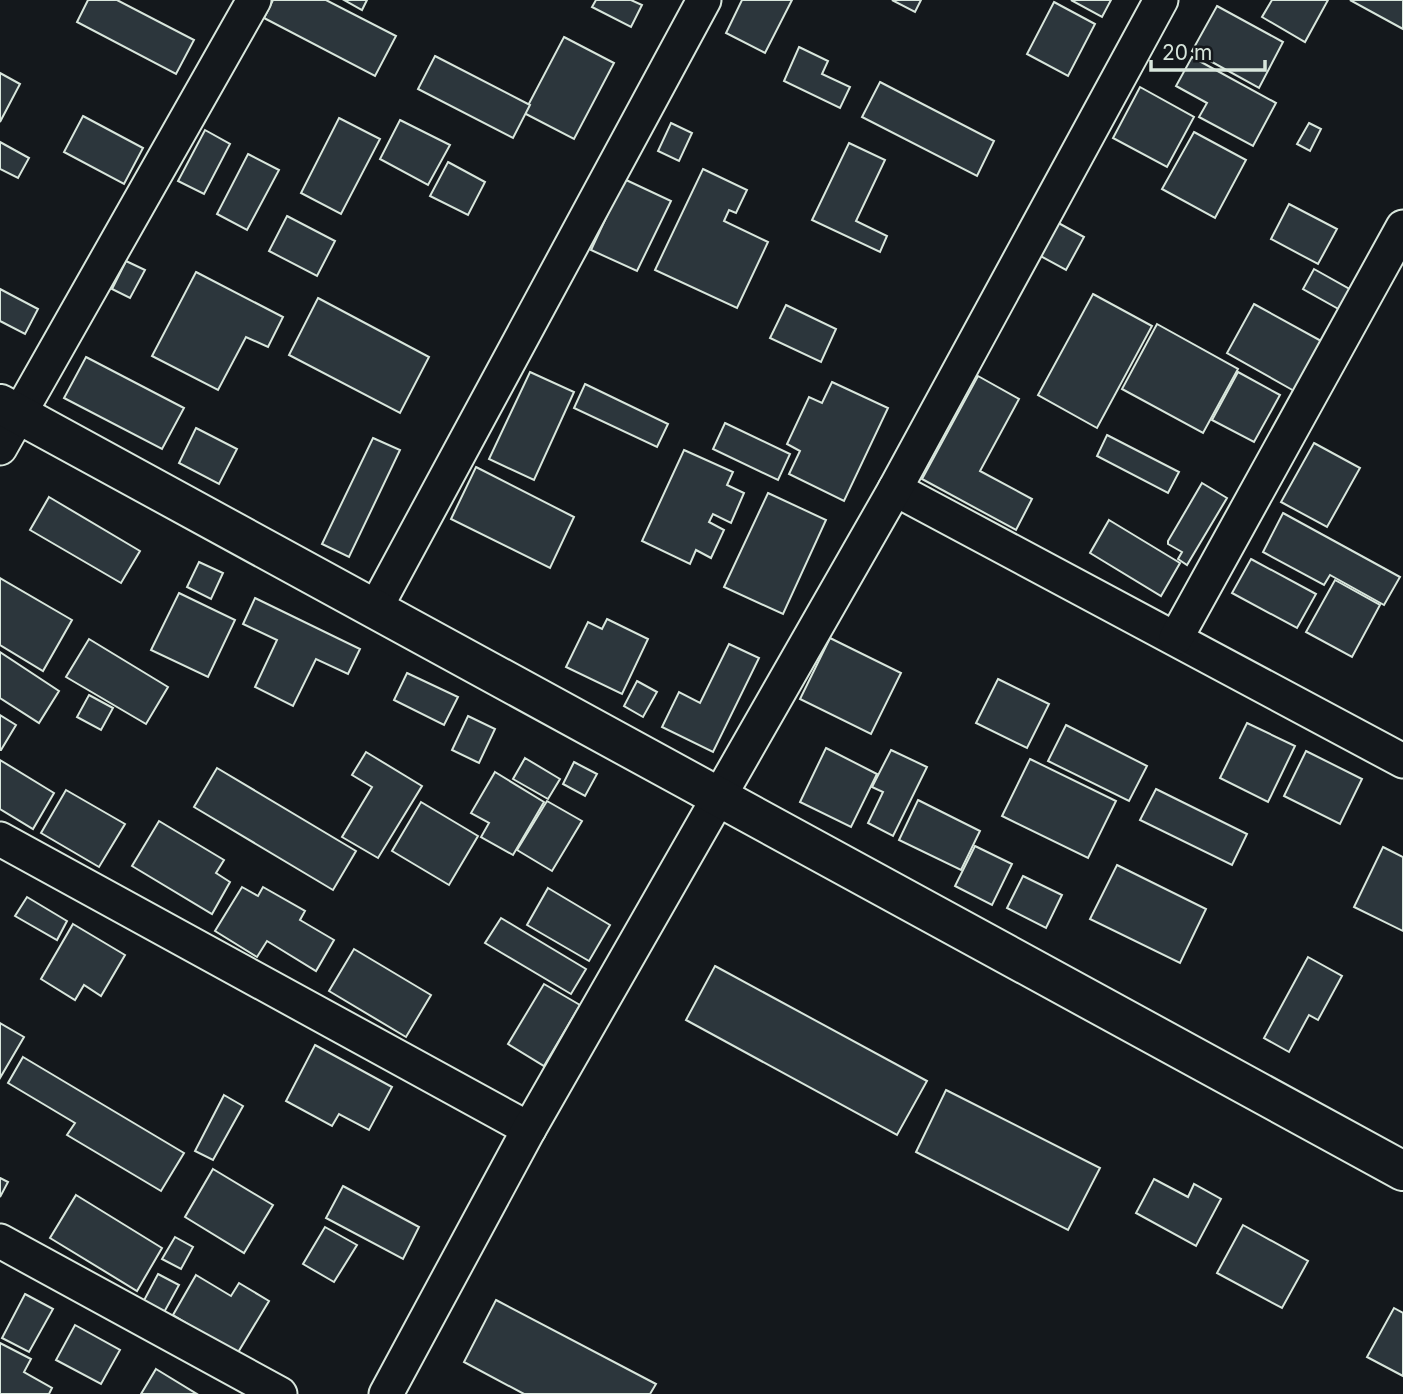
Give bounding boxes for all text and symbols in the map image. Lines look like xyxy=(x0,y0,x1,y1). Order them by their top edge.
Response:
scale bar xyxy=(1151,28,1265,72)
text: 20 m xyxy=(1162,40,1212,65)

